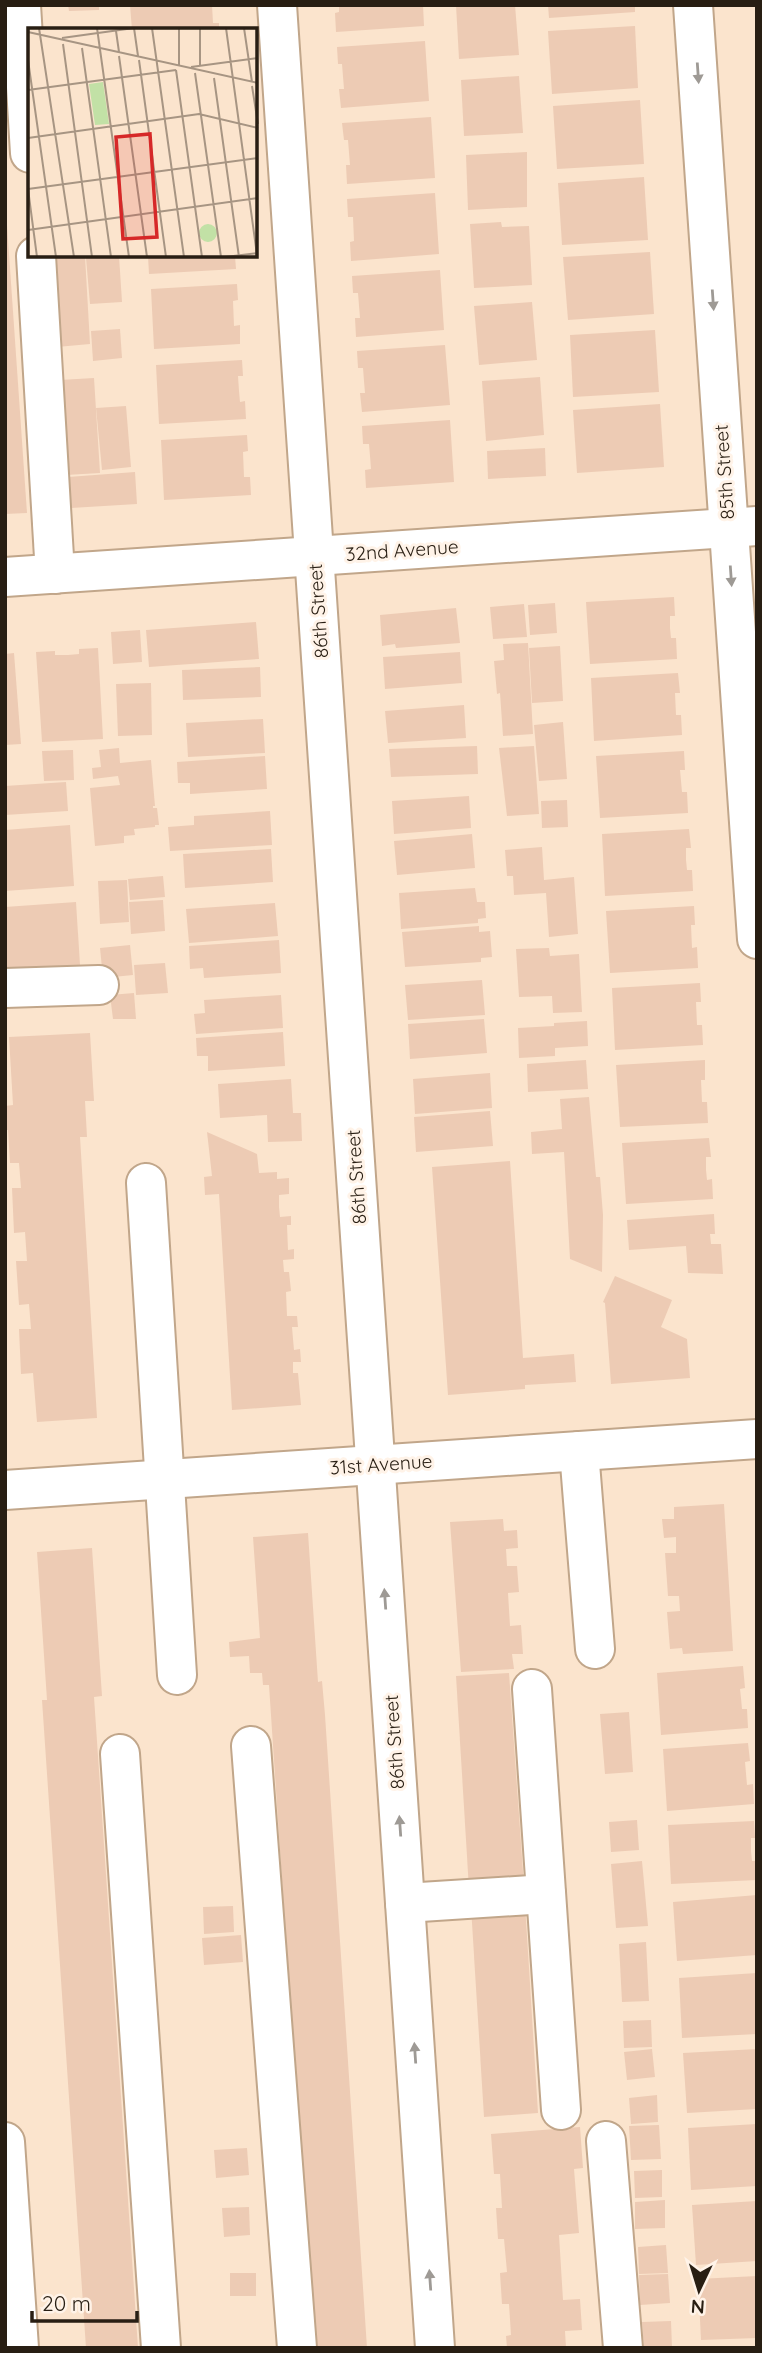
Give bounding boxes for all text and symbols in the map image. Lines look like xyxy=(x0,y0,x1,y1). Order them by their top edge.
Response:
inset map xyxy=(28,28,257,257)
one-way arrow xyxy=(693,63,704,85)
one-way arrow xyxy=(708,290,719,312)
street label: 85th Street xyxy=(709,424,739,520)
street label: 32nd Avenue xyxy=(345,534,459,566)
street label: 86th Street xyxy=(303,563,333,659)
one-way arrow xyxy=(726,565,737,587)
street label: 86th Street xyxy=(341,1129,371,1225)
street label: 31st Avenue xyxy=(329,1448,433,1480)
one-way arrow xyxy=(379,1587,390,1609)
street label: 86th Street xyxy=(379,1694,409,1790)
one-way arrow xyxy=(394,1814,405,1836)
one-way arrow xyxy=(409,2041,420,2063)
north arrow xyxy=(664,2255,734,2325)
one-way arrow xyxy=(425,2268,436,2290)
scale bar xyxy=(32,2280,136,2324)
text: 20 m xyxy=(42,2290,91,2316)
text: N xyxy=(690,2295,706,2319)

